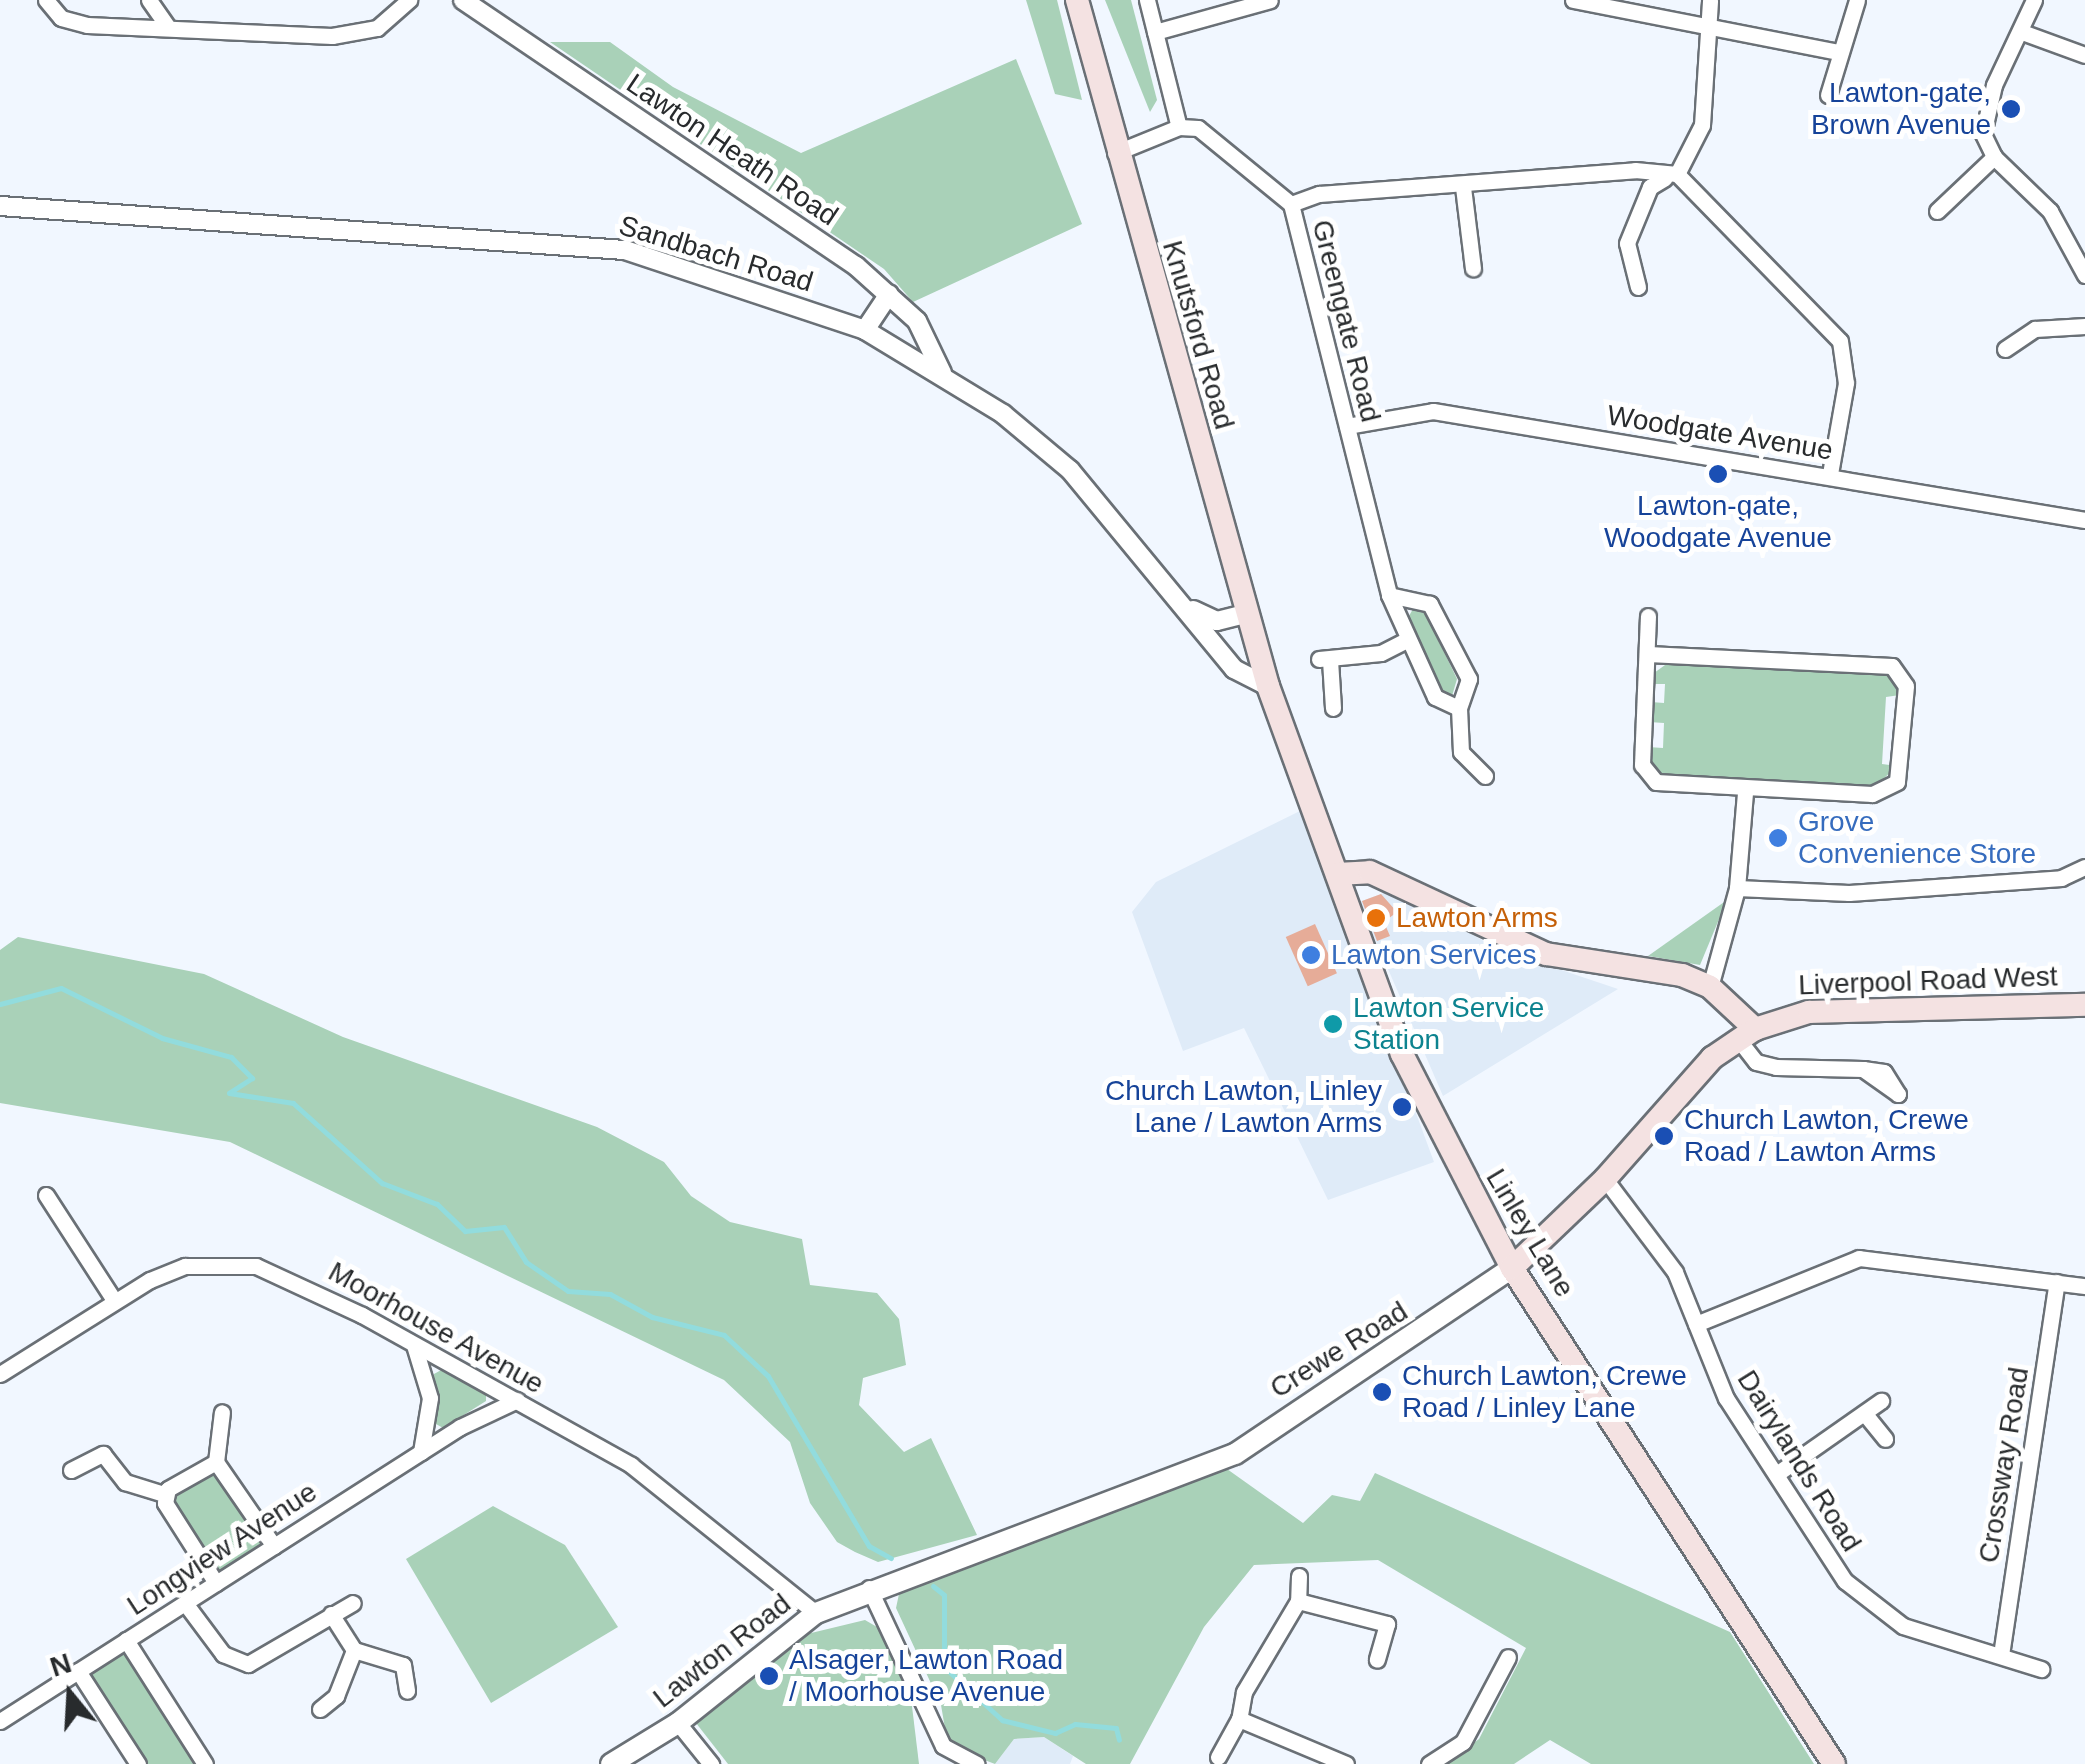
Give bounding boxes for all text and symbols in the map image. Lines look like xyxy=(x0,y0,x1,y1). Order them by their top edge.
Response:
street label: Lawton Heath Road xyxy=(620,67,844,233)
place label: Lawton-gate, Brown Avenue xyxy=(1809,76,1991,142)
marker: Lawton-gate, Brown Avenue xyxy=(2000,98,2022,120)
street label: Sandbach Road xyxy=(615,209,817,299)
street label: Greengate Road xyxy=(1305,216,1387,426)
street label: Knutsford Road xyxy=(1155,237,1241,433)
street label: Woodgate Avenue xyxy=(1604,398,1836,468)
marker: Lawton-gate, Woodgate Avenue xyxy=(1707,463,1729,485)
place label: Lawton-gate, Woodgate Avenue xyxy=(1603,489,1833,555)
place label: Grove Convenience Store xyxy=(1798,805,2036,871)
marker: Grove Convenience Store xyxy=(1767,827,1789,849)
place label: Lawton Arms xyxy=(1396,901,1559,935)
marker: Lawton Arms xyxy=(1365,907,1387,929)
place label: Lawton Services xyxy=(1331,938,1536,972)
marker: Lawton Services xyxy=(1300,944,1322,966)
street label: Liverpool Road West xyxy=(1798,960,2058,1002)
place label: Lawton Service Station xyxy=(1353,991,1544,1057)
marker: Lawton Service Station xyxy=(1322,1013,1344,1035)
place label: Church Lawton, Linley Lane / Lawton Arms xyxy=(1105,1074,1382,1140)
marker: Church Lawton, Linley Lane / Lawton Arms xyxy=(1391,1096,1413,1118)
place label: Church Lawton, Crewe Road / Lawton Arms xyxy=(1684,1103,1969,1169)
marker: Church Lawton, Crewe Road / Lawton Arms xyxy=(1653,1125,1675,1147)
street label: Linley Lane xyxy=(1479,1163,1581,1303)
street label: Moorhouse Avenue xyxy=(322,1255,550,1401)
street label: Crewe Road xyxy=(1264,1295,1414,1405)
place label: Church Lawton, Crewe Road / Linley Lane xyxy=(1402,1359,1687,1425)
street label: Dairylands Road xyxy=(1730,1364,1868,1558)
street label: Crossway Road xyxy=(1972,1365,2036,1565)
marker: Church Lawton, Crewe Road / Linley Lane xyxy=(1371,1381,1393,1403)
street label: Longview Avenue xyxy=(120,1475,324,1623)
street label: Lawton Road xyxy=(647,1587,797,1715)
place label: Alsager, Lawton Road / Moorhouse Avenue xyxy=(789,1643,1063,1709)
north arrow xyxy=(20,1644,120,1744)
text: N xyxy=(46,1647,75,1683)
marker: Alsager, Lawton Road / Moorhouse Avenue xyxy=(758,1665,780,1687)

